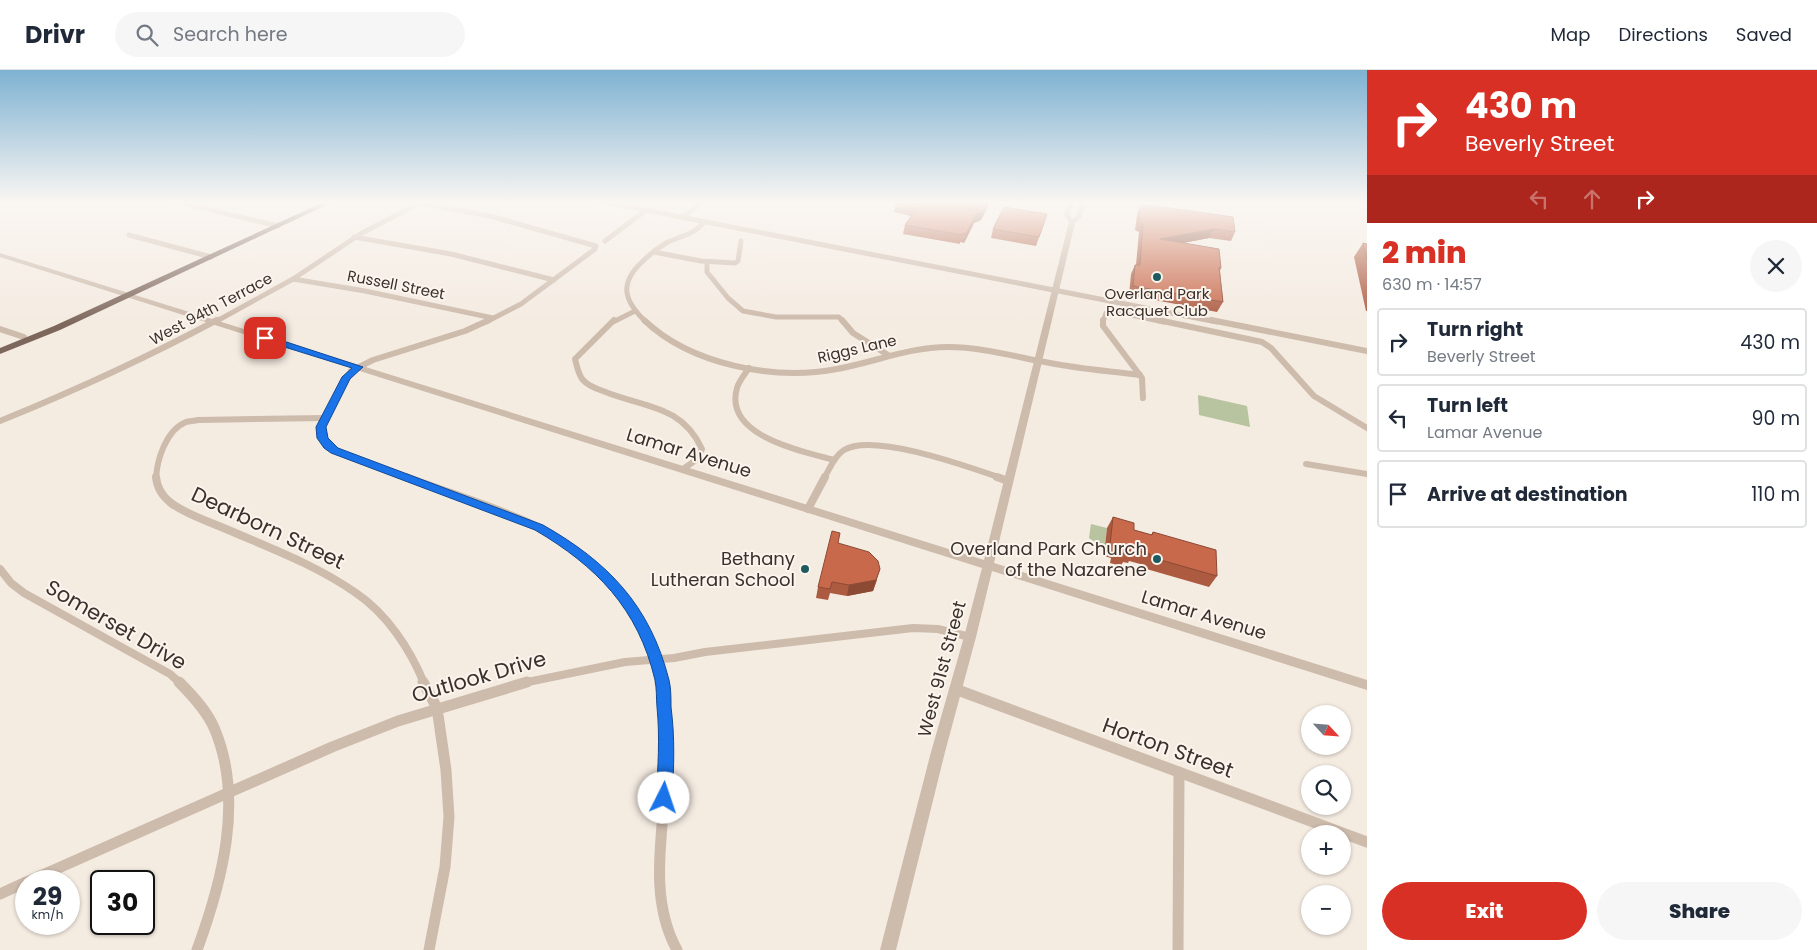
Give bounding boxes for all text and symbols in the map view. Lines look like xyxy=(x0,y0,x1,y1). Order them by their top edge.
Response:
search box xyxy=(115,12,465,57)
text: Drivr xyxy=(25,18,85,51)
icon: search xyxy=(133,21,161,49)
text: Search here xyxy=(173,21,288,48)
text: Map xyxy=(1551,22,1590,47)
text: Directions xyxy=(1618,22,1708,47)
text: Saved xyxy=(1736,22,1792,47)
text: 430 m xyxy=(1465,81,1577,130)
icon: right xyxy=(1382,90,1447,155)
text: Beverly Street xyxy=(1465,128,1614,159)
icon: left xyxy=(1525,185,1553,213)
icon: ahead xyxy=(1578,185,1606,213)
icon: right xyxy=(1631,185,1659,213)
text: 2 min xyxy=(1382,231,1467,274)
button: close xyxy=(1750,240,1802,292)
street label: Russell Street xyxy=(346,265,447,304)
street label: West 94th Terrace xyxy=(146,267,276,350)
marker: Overland Park Racquet Club xyxy=(1151,271,1163,283)
text: 630 m · 14:57 xyxy=(1382,273,1482,296)
place label: Overland Park Racquet Club xyxy=(1105,283,1210,321)
text: Turn right xyxy=(1427,316,1523,343)
pin xyxy=(244,317,286,359)
icon: arrive xyxy=(251,324,279,352)
icon: right xyxy=(1384,328,1412,356)
street label: Riggs Lane xyxy=(815,329,898,368)
text: 430 m xyxy=(1740,329,1800,356)
text: Beverly Street xyxy=(1427,345,1536,368)
text: Turn left xyxy=(1427,392,1508,419)
icon: left xyxy=(1384,404,1412,432)
text: 90 m xyxy=(1751,405,1800,432)
text: Lamar Avenue xyxy=(1427,421,1542,444)
street label: Lamar Avenue xyxy=(623,422,755,483)
street label: Dearborn Street xyxy=(187,479,350,576)
icon: arrive xyxy=(1384,480,1412,508)
text: Arrive at destination xyxy=(1427,481,1628,508)
text: 110 m xyxy=(1751,481,1800,508)
place label: Overland Park Church of the Nazarene xyxy=(950,536,1147,582)
place label: Bethany Lutheran School xyxy=(651,546,795,592)
marker: Overland Park Church of the Nazarene xyxy=(1151,553,1163,565)
marker: Bethany Lutheran School xyxy=(799,563,811,575)
street label: Somerset Drive xyxy=(41,572,192,677)
street label: Lamar Avenue xyxy=(1138,584,1270,645)
street label: West 91st Street xyxy=(911,598,972,740)
street label: Outlook Drive xyxy=(408,643,550,710)
north arrow xyxy=(1301,705,1351,755)
map controls xyxy=(1301,705,1351,935)
street label: Horton Street xyxy=(1099,710,1238,785)
button: search xyxy=(1301,765,1351,815)
position arrow xyxy=(637,771,689,823)
button: + xyxy=(1301,825,1351,875)
speed limit sign: 30 xyxy=(90,870,155,935)
text: 29 xyxy=(33,879,62,914)
button: Exit xyxy=(1382,882,1587,940)
button: Share xyxy=(1597,882,1802,940)
button: − xyxy=(1301,885,1351,935)
text: km/h xyxy=(32,906,63,923)

